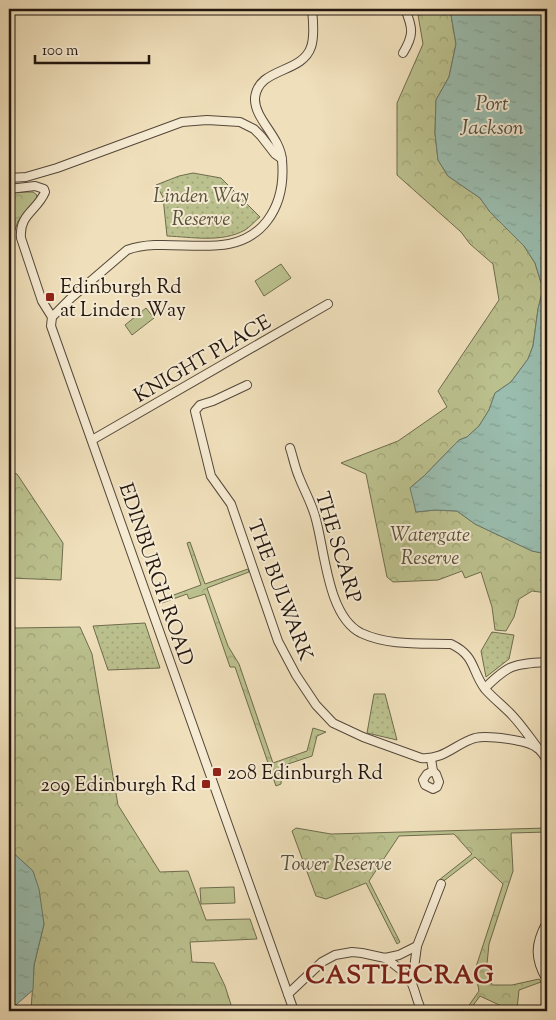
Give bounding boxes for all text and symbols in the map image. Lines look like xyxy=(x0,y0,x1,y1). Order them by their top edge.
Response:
scale bar xyxy=(35,32,149,64)
text: 100 m xyxy=(42,41,79,62)
water label: Port Jackson xyxy=(459,90,524,144)
park label: Linden Way Reserve xyxy=(153,183,249,235)
place label: Edinburgh Rd at Linden Way xyxy=(60,274,186,326)
marker: Edinburgh Rd at Linden Way xyxy=(44,291,56,303)
street label: KNIGHT PLACE xyxy=(129,309,277,411)
street label: EDINBURGH ROAD xyxy=(110,480,200,670)
street label: THE SCARP xyxy=(306,488,367,607)
street label: THE BULWARK xyxy=(238,516,319,666)
park label: Watergate Reserve xyxy=(390,522,470,574)
place label: 208 Edinburgh Rd xyxy=(227,760,383,789)
marker: 208 Edinburgh Rd xyxy=(211,766,223,778)
place label: 209 Edinburgh Rd xyxy=(41,772,196,801)
marker: 209 Edinburgh Rd xyxy=(200,778,212,790)
park label: Tower Reserve xyxy=(280,851,392,880)
district label: CASTLECRAG xyxy=(305,959,495,995)

